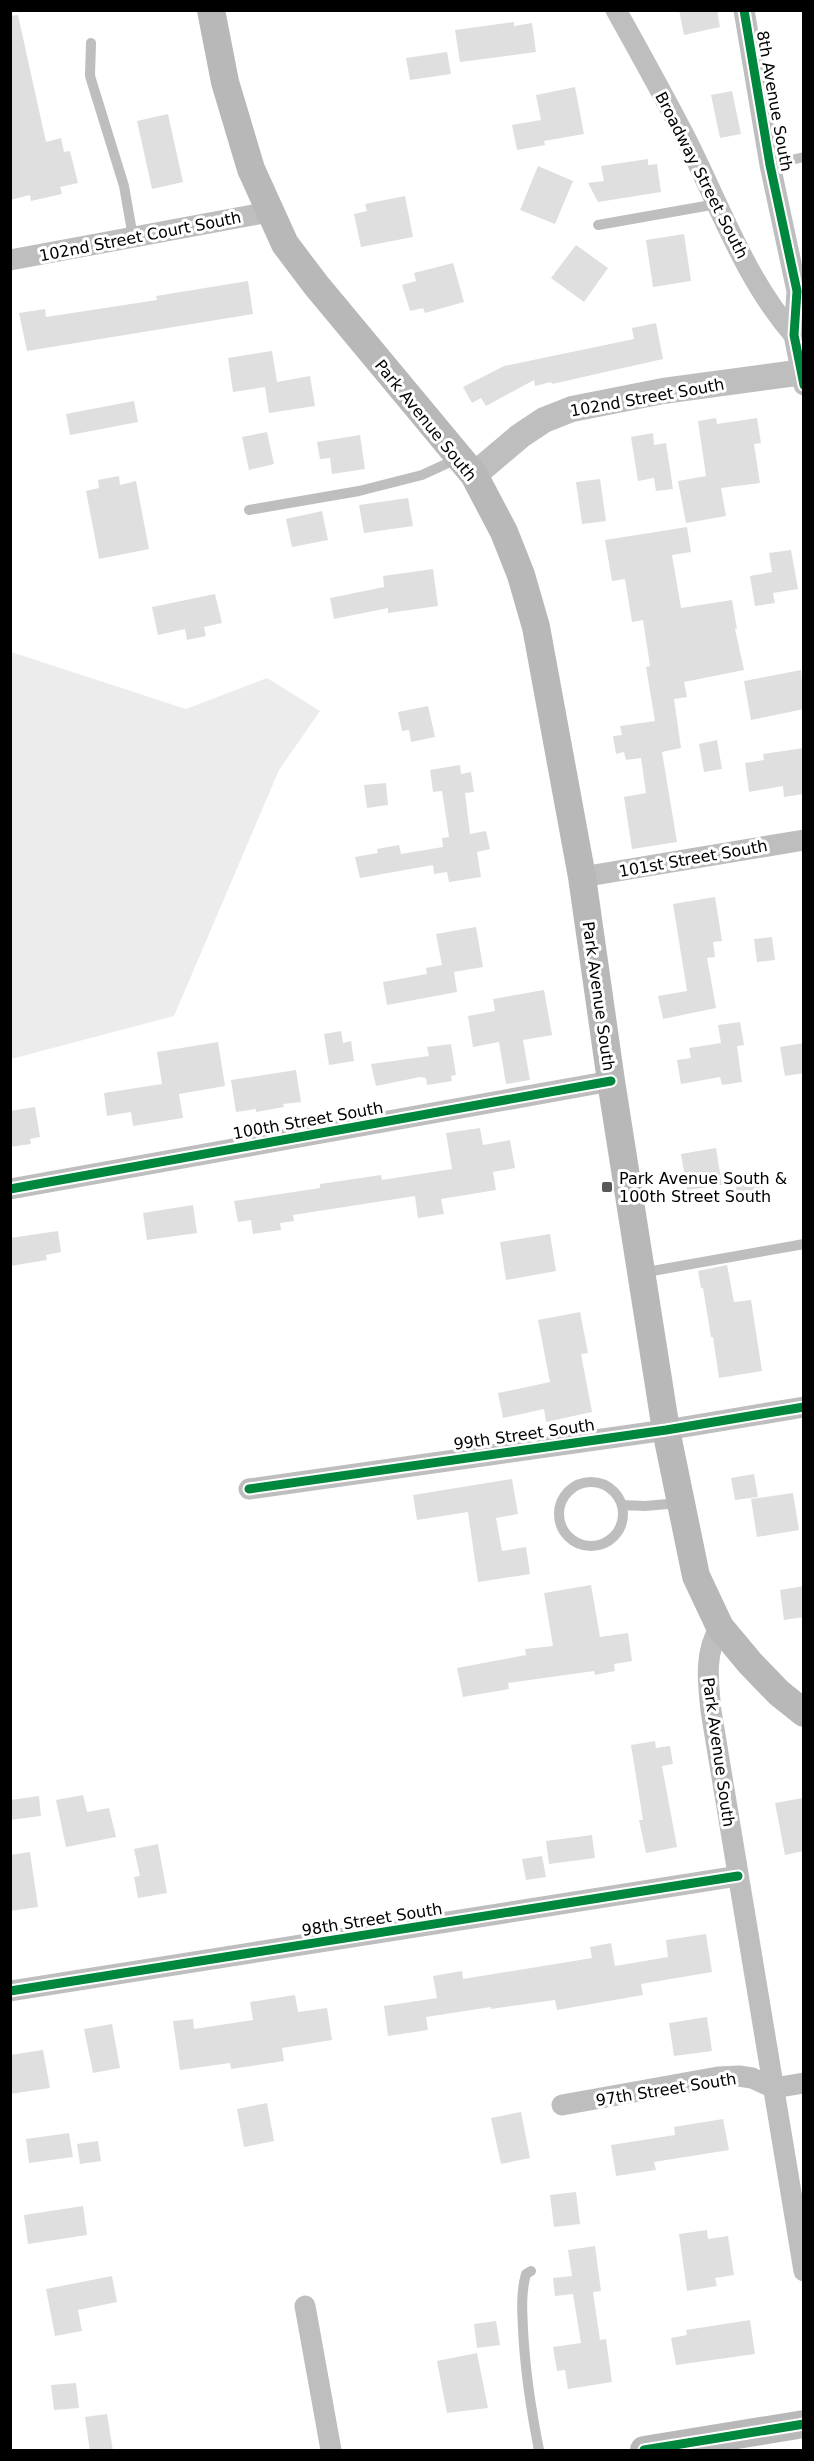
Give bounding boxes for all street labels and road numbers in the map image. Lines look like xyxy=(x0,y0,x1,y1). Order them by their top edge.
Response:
street label: 8th Avenue South xyxy=(753,29,796,173)
street label: Broadway Street South xyxy=(651,89,752,262)
street label: 102nd Street Court South xyxy=(38,208,243,265)
street label: Park Avenue South xyxy=(371,356,480,485)
street label: 102nd Street South xyxy=(569,375,726,420)
street label: 101st Street South xyxy=(617,836,769,881)
street label: Park Avenue South xyxy=(579,920,618,1072)
street label: 100th Street South xyxy=(231,1098,385,1143)
street label: 99th Street South xyxy=(452,1415,596,1454)
street label: Park Avenue South xyxy=(699,1676,738,1828)
street label: 98th Street South xyxy=(300,1899,444,1940)
street label: 97th Street South xyxy=(594,2069,738,2110)

